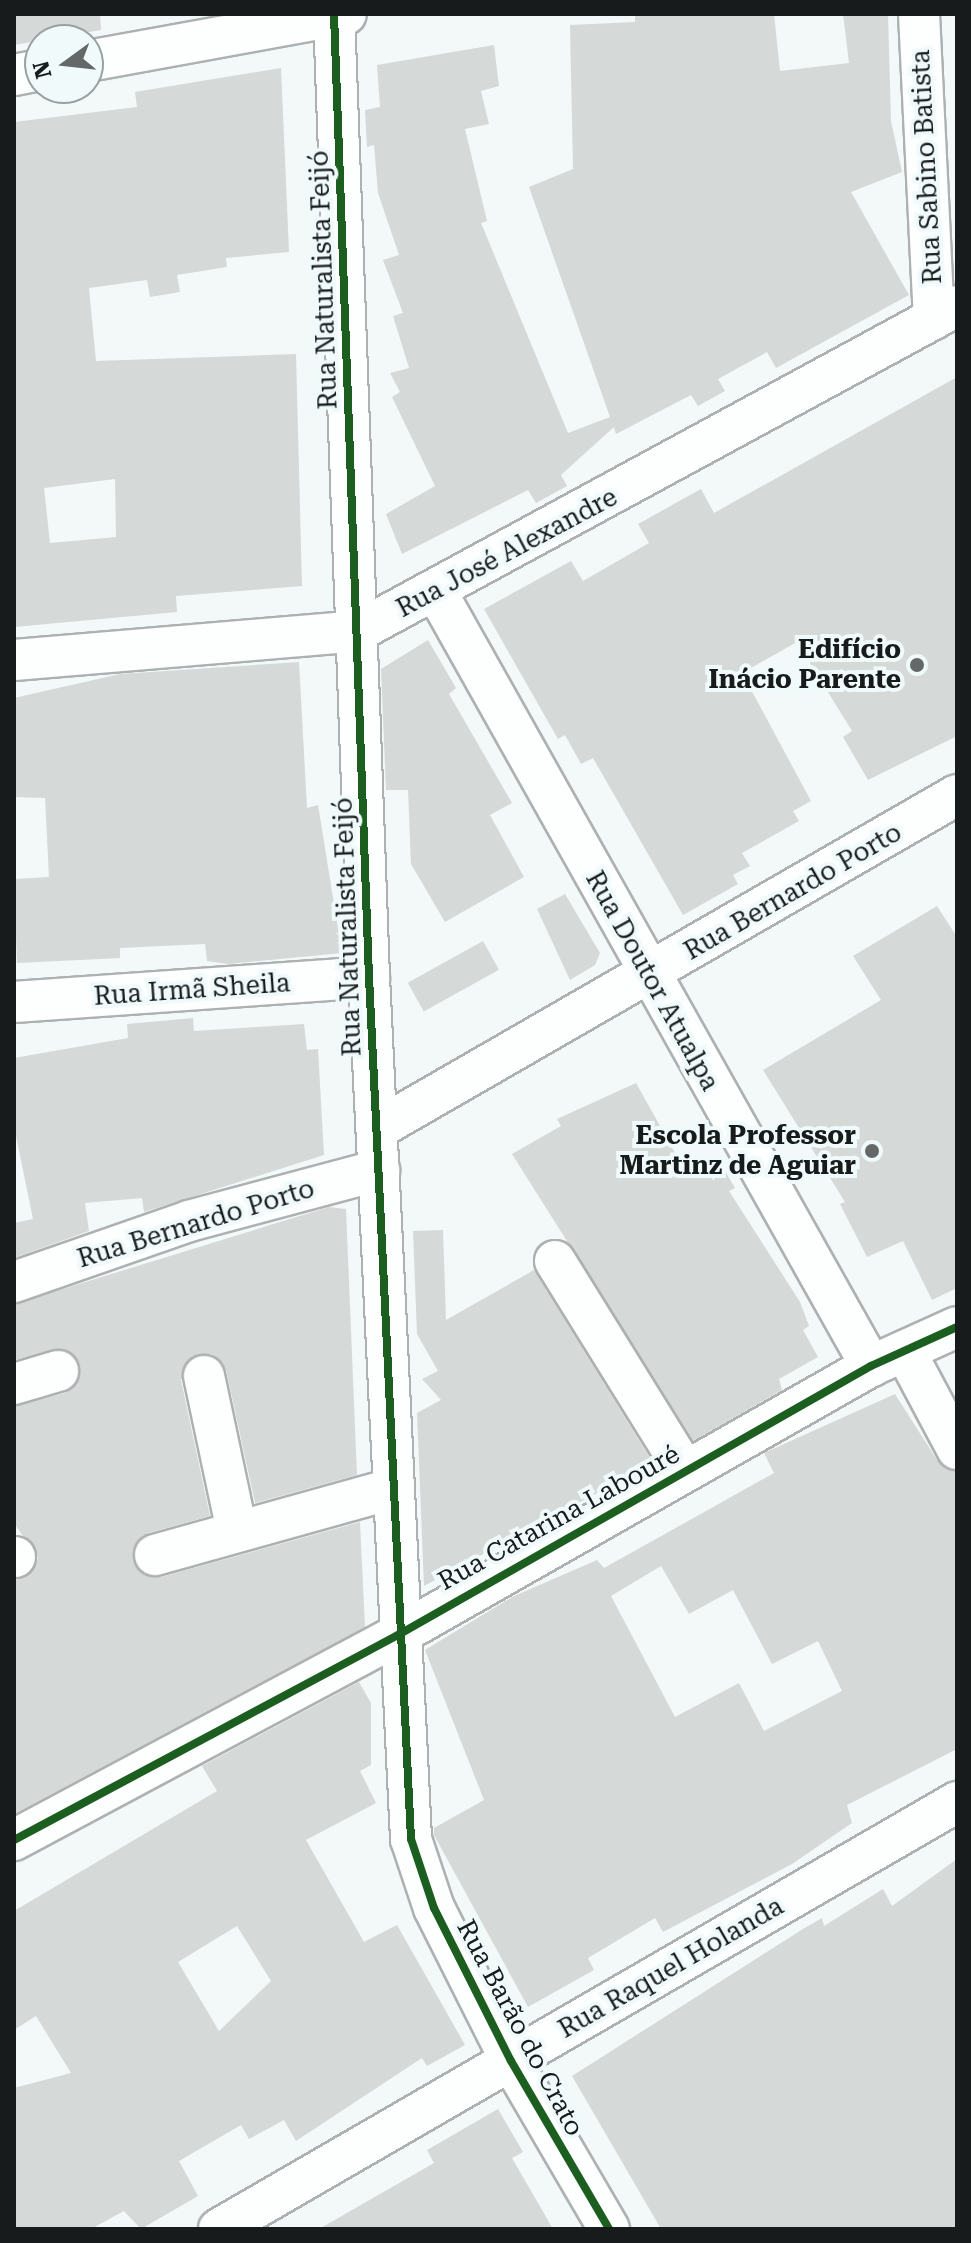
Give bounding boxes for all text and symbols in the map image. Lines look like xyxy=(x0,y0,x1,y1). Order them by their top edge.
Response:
north arrow xyxy=(24,24,104,104)
street label: Rua Sabino Batista xyxy=(905,49,949,285)
text: N xyxy=(28,58,57,81)
street label: Rua Naturalista Feijó xyxy=(304,150,344,410)
street label: Rua José Alexandre xyxy=(391,482,623,624)
place label: Edifício Inácio Parente xyxy=(709,634,901,696)
marker: Edifício Inácio Parente xyxy=(908,656,926,674)
street label: Rua Naturalista Feijó xyxy=(328,797,368,1057)
street label: Rua Bernardo Porto xyxy=(679,817,907,967)
street label: Rua Doutor Atualpa xyxy=(579,866,725,1096)
street label: Rua Irmã Sheila xyxy=(93,968,291,1012)
place label: Escola Professor Martinz de Aguiar xyxy=(619,1120,856,1182)
marker: Escola Professor Martinz de Aguiar xyxy=(863,1142,881,1160)
street label: Rua Bernardo Porto xyxy=(74,1173,318,1275)
street label: Rua Catarina Labouré xyxy=(433,1439,685,1597)
street label: Rua Raquel Holanda xyxy=(553,1891,789,2045)
street label: Rua Barão do Crato xyxy=(450,1915,590,2141)

